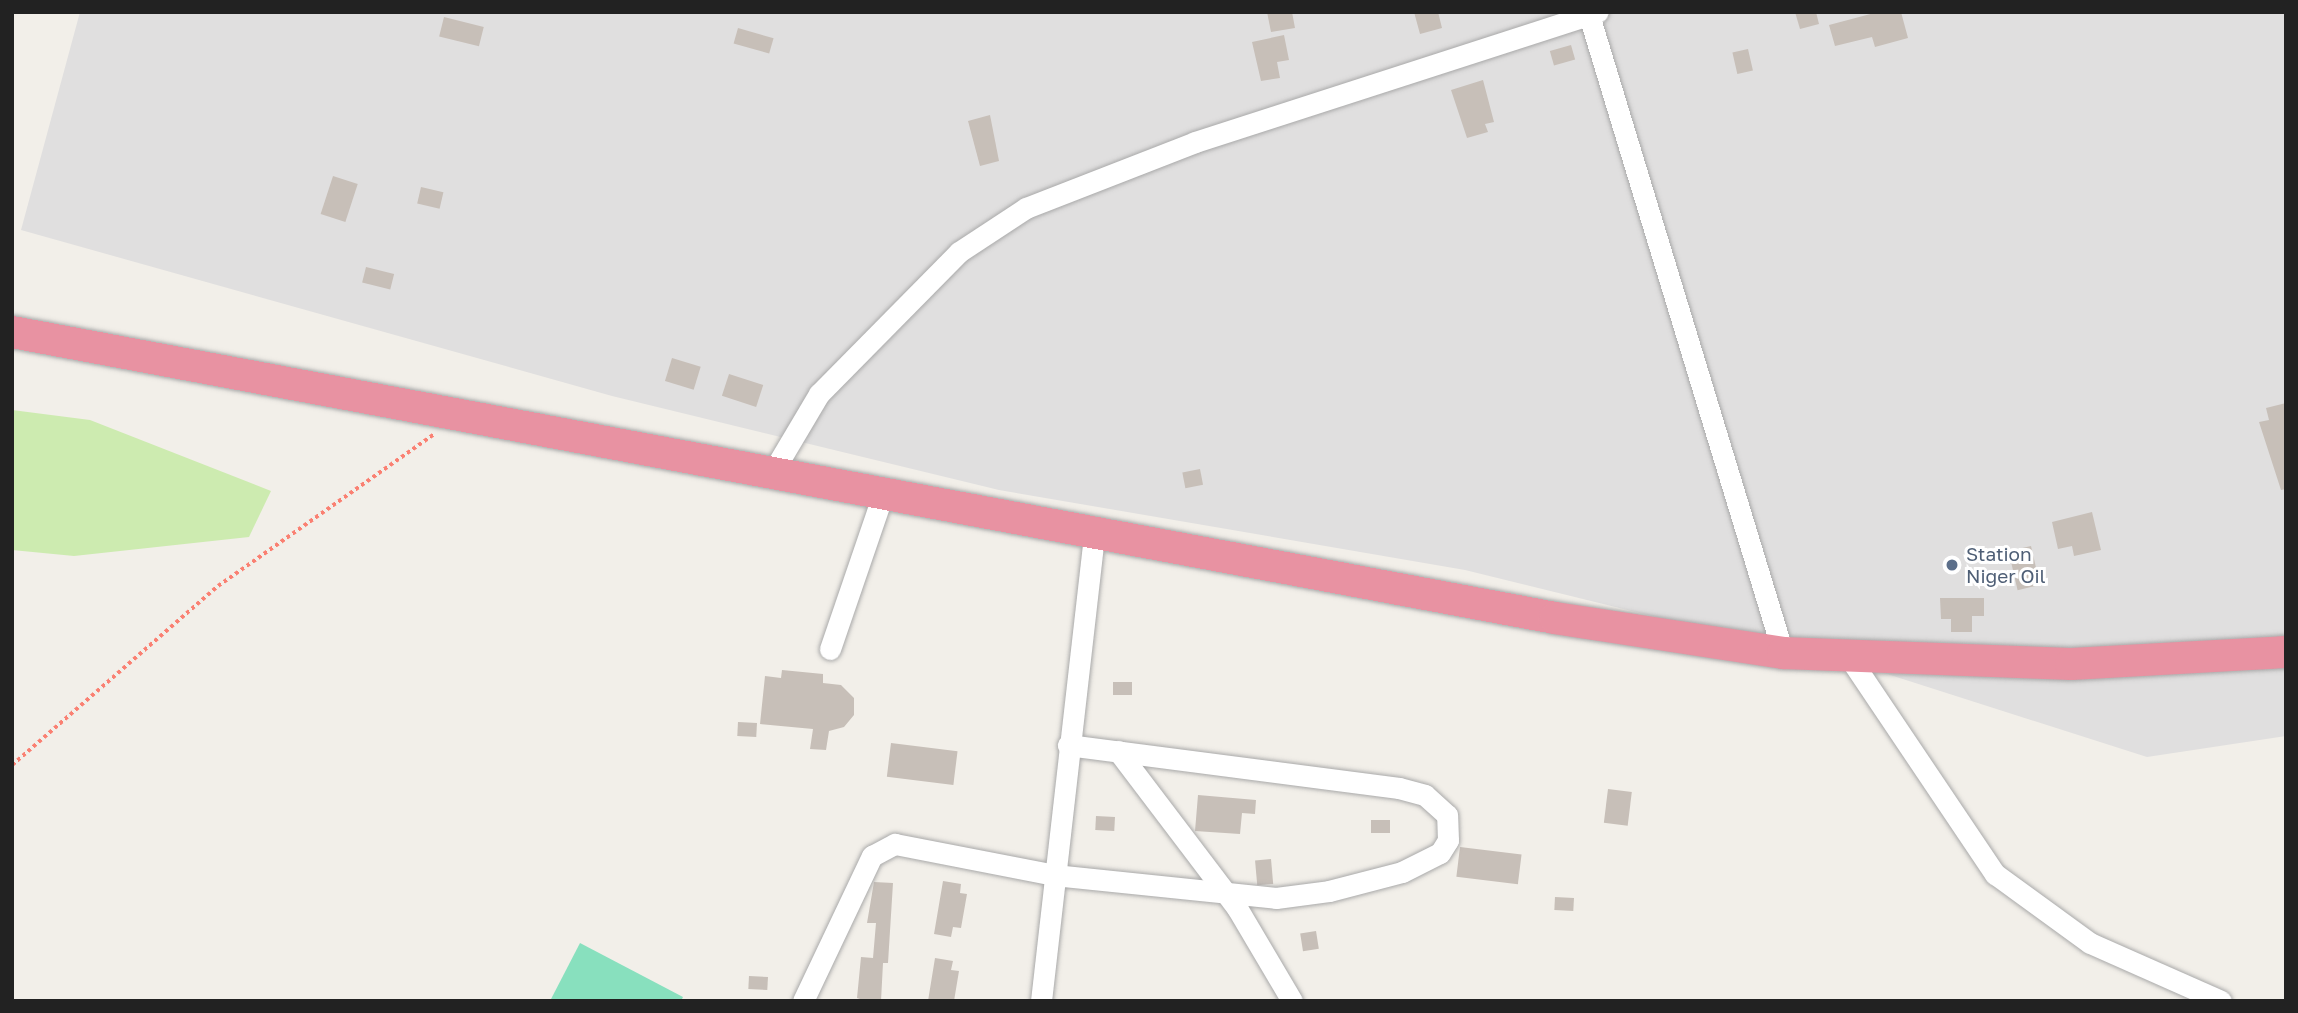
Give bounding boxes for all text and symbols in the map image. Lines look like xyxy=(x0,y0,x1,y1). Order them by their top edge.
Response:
place label: Station Niger Oil xyxy=(1966,543,2046,587)
marker: Station Niger Oil xyxy=(1944,557,1960,573)

